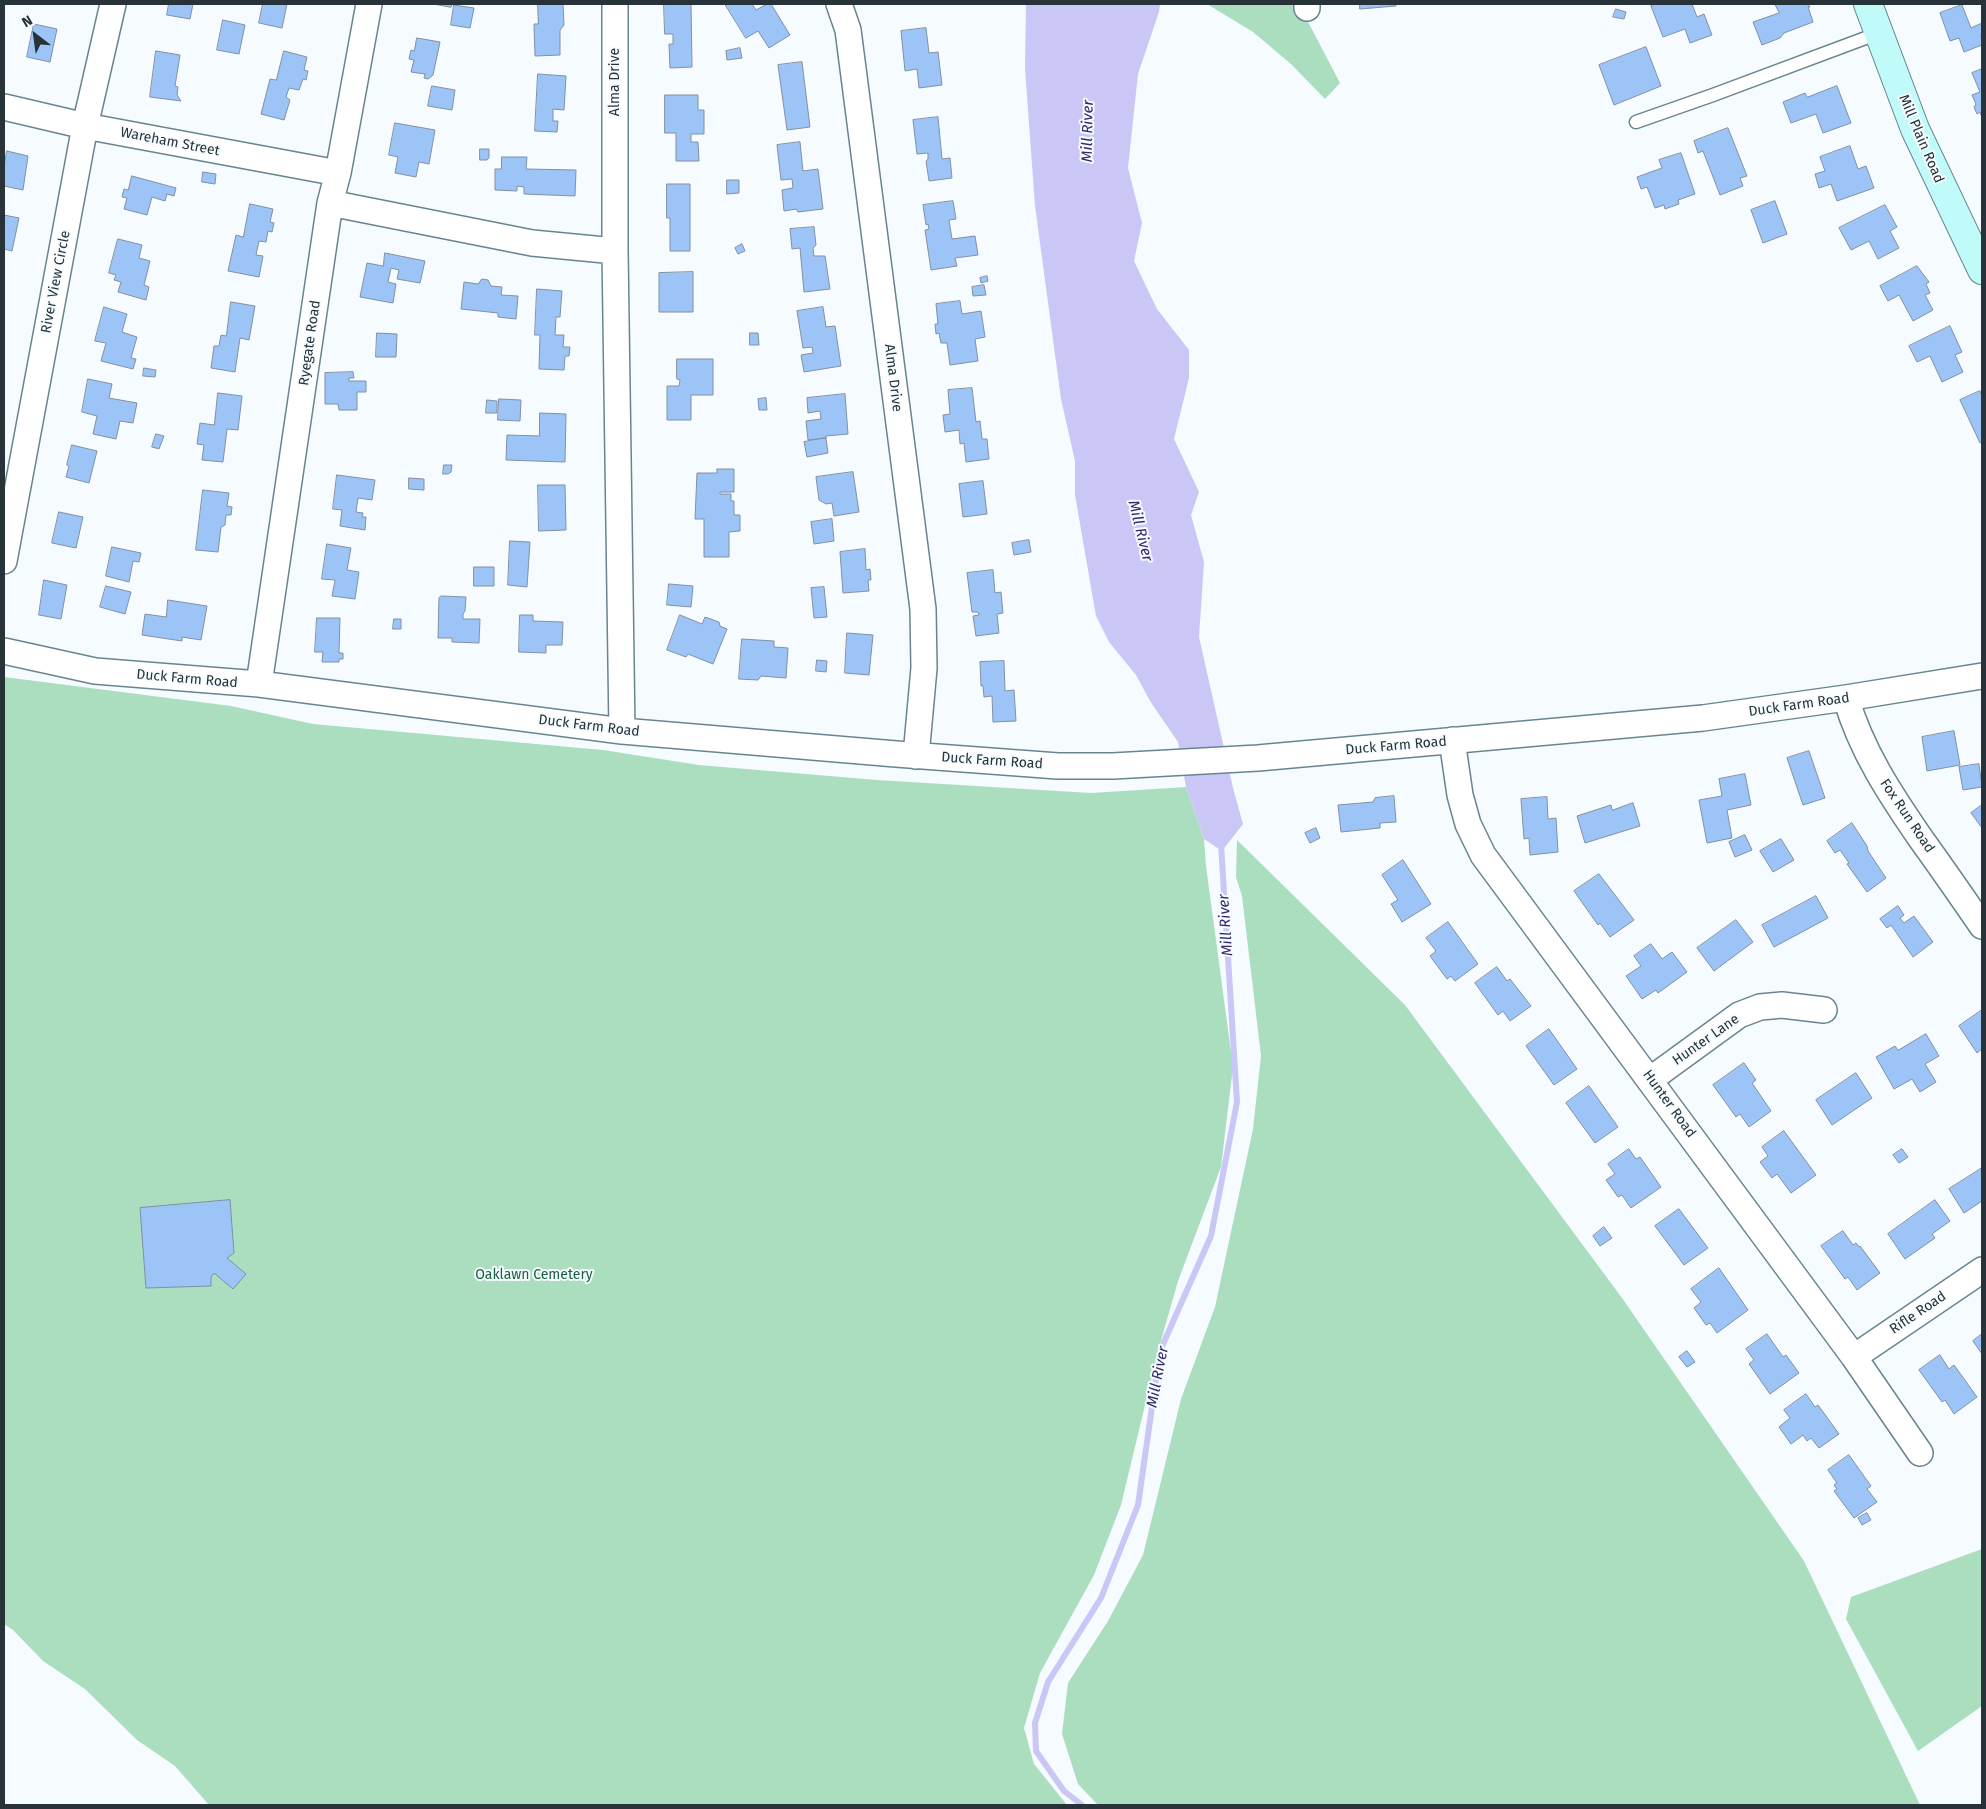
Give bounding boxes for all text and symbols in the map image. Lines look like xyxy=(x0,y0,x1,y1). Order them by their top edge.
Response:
north arrow xyxy=(10,10,60,60)
text: N xyxy=(19,12,36,31)
street label: Alma Drive xyxy=(607,48,623,116)
street label: Mill Plain Road xyxy=(1895,92,1947,186)
water label: Mill River xyxy=(1078,100,1098,162)
street label: Wareham Street xyxy=(119,124,221,160)
street label: River View Circle xyxy=(38,229,74,335)
street label: Ryegate Road xyxy=(296,299,324,387)
street label: Alma Drive xyxy=(881,343,905,413)
water label: Mill River xyxy=(1124,499,1156,563)
street label: Duck Farm Road xyxy=(136,666,238,692)
street label: Duck Farm Road xyxy=(1747,690,1851,720)
street label: Duck Farm Road xyxy=(537,711,641,741)
street label: Duck Farm Road xyxy=(1345,733,1447,759)
street label: Duck Farm Road xyxy=(941,749,1043,773)
street label: Fox Run Road xyxy=(1876,776,1938,856)
water label: Mill River xyxy=(1215,893,1237,957)
street label: Hunter Lane xyxy=(1669,1011,1743,1069)
street label: Hunter Road xyxy=(1639,1067,1699,1141)
park label: Oaklawn Cemetery xyxy=(475,1267,593,1283)
street label: Rifle Road xyxy=(1887,1288,1949,1338)
water label: Mill River xyxy=(1143,1345,1173,1409)

